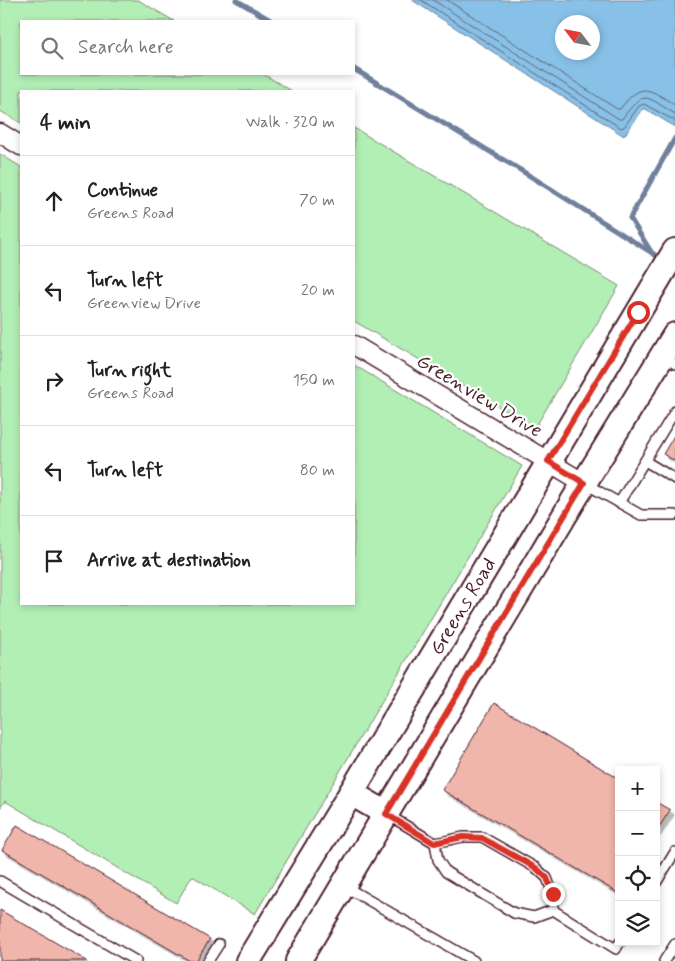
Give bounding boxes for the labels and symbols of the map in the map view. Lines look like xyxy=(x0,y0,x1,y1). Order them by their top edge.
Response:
north arrow xyxy=(555,15,600,60)
route start xyxy=(627,301,650,324)
street label: Greenview Drive xyxy=(411,348,547,445)
street label: Greens Road xyxy=(424,553,503,660)
route end xyxy=(542,883,565,906)

